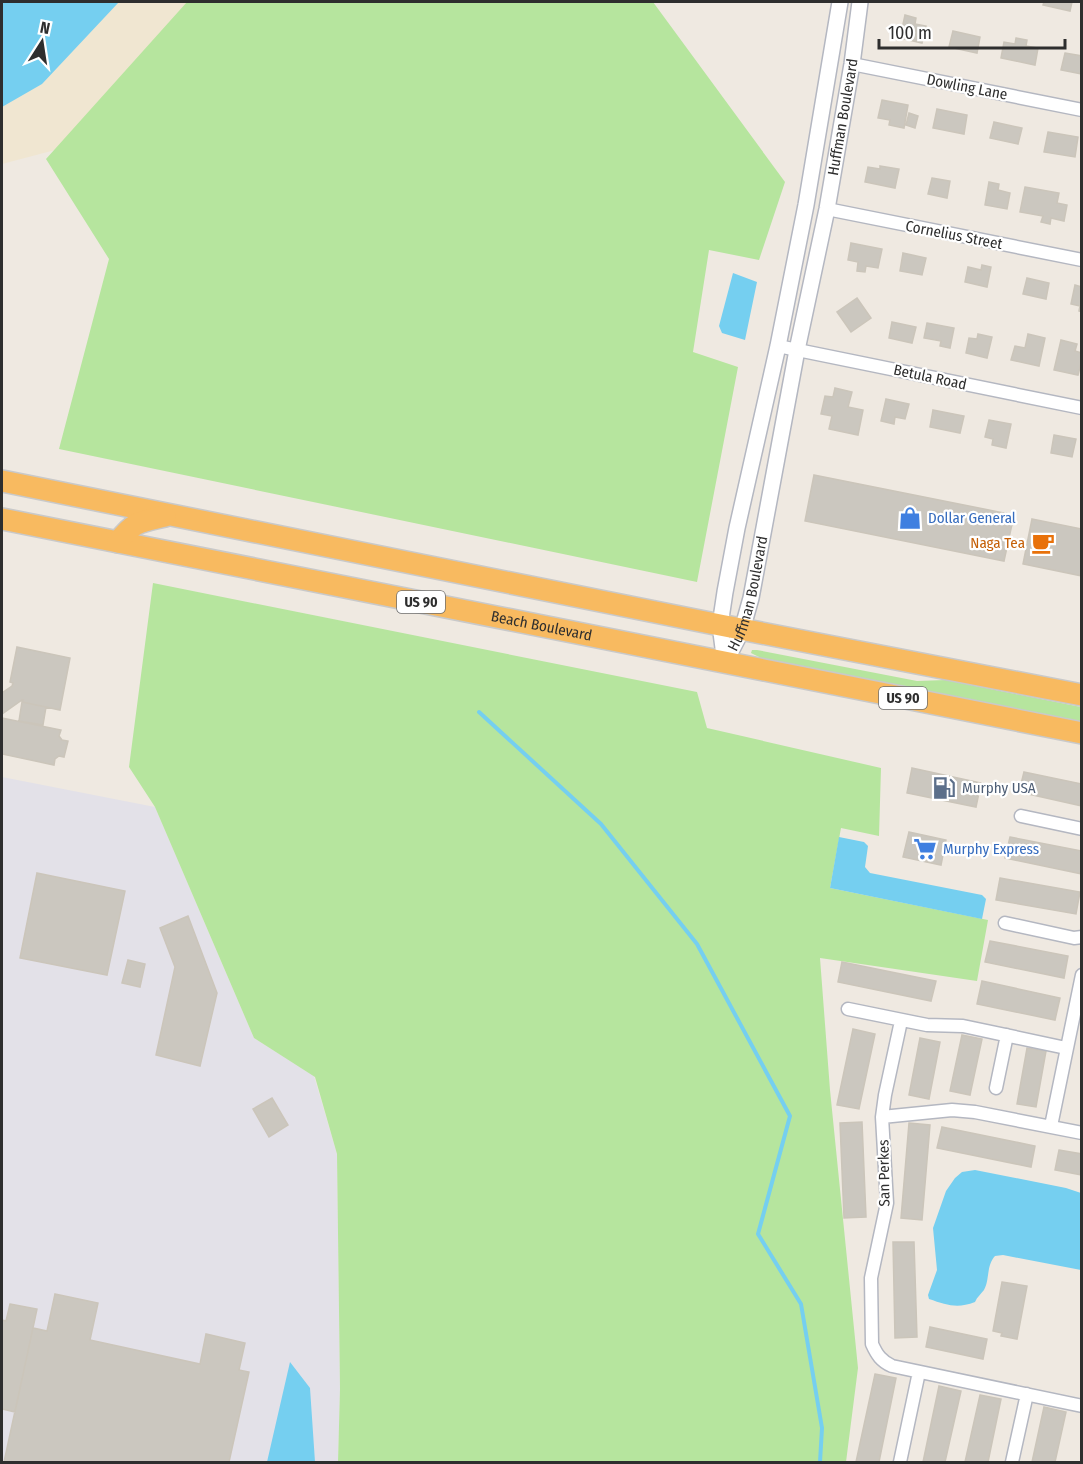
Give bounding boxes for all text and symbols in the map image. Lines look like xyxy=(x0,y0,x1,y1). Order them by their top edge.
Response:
north arrow xyxy=(12,12,72,72)
scale bar xyxy=(879,12,1065,50)
text: N xyxy=(38,18,52,38)
text: 100 m xyxy=(888,22,932,44)
street label: Huffman Boulevard xyxy=(824,58,862,177)
street label: Dowling Lane xyxy=(925,70,1009,104)
street label: Cornelius Street xyxy=(904,217,1004,253)
street label: Betula Road xyxy=(892,360,968,394)
shop icon: Dollar General xyxy=(897,505,923,531)
place label: Dollar General xyxy=(928,509,1016,527)
cafe icon: Naga Tea xyxy=(1030,530,1056,556)
place label: Naga Tea xyxy=(970,534,1025,552)
street label: Huffman Boulevard xyxy=(724,535,771,654)
road number: US 90 xyxy=(397,591,445,613)
street label: Beach Boulevard xyxy=(489,607,594,645)
road number: US 90 xyxy=(879,687,927,709)
fuel station icon: Murphy USA xyxy=(931,775,957,801)
place label: Murphy USA xyxy=(962,779,1036,797)
supermarket icon: Murphy Express xyxy=(912,836,938,862)
place label: Murphy Express xyxy=(943,840,1039,858)
street label: San Perkes xyxy=(874,1139,894,1207)

